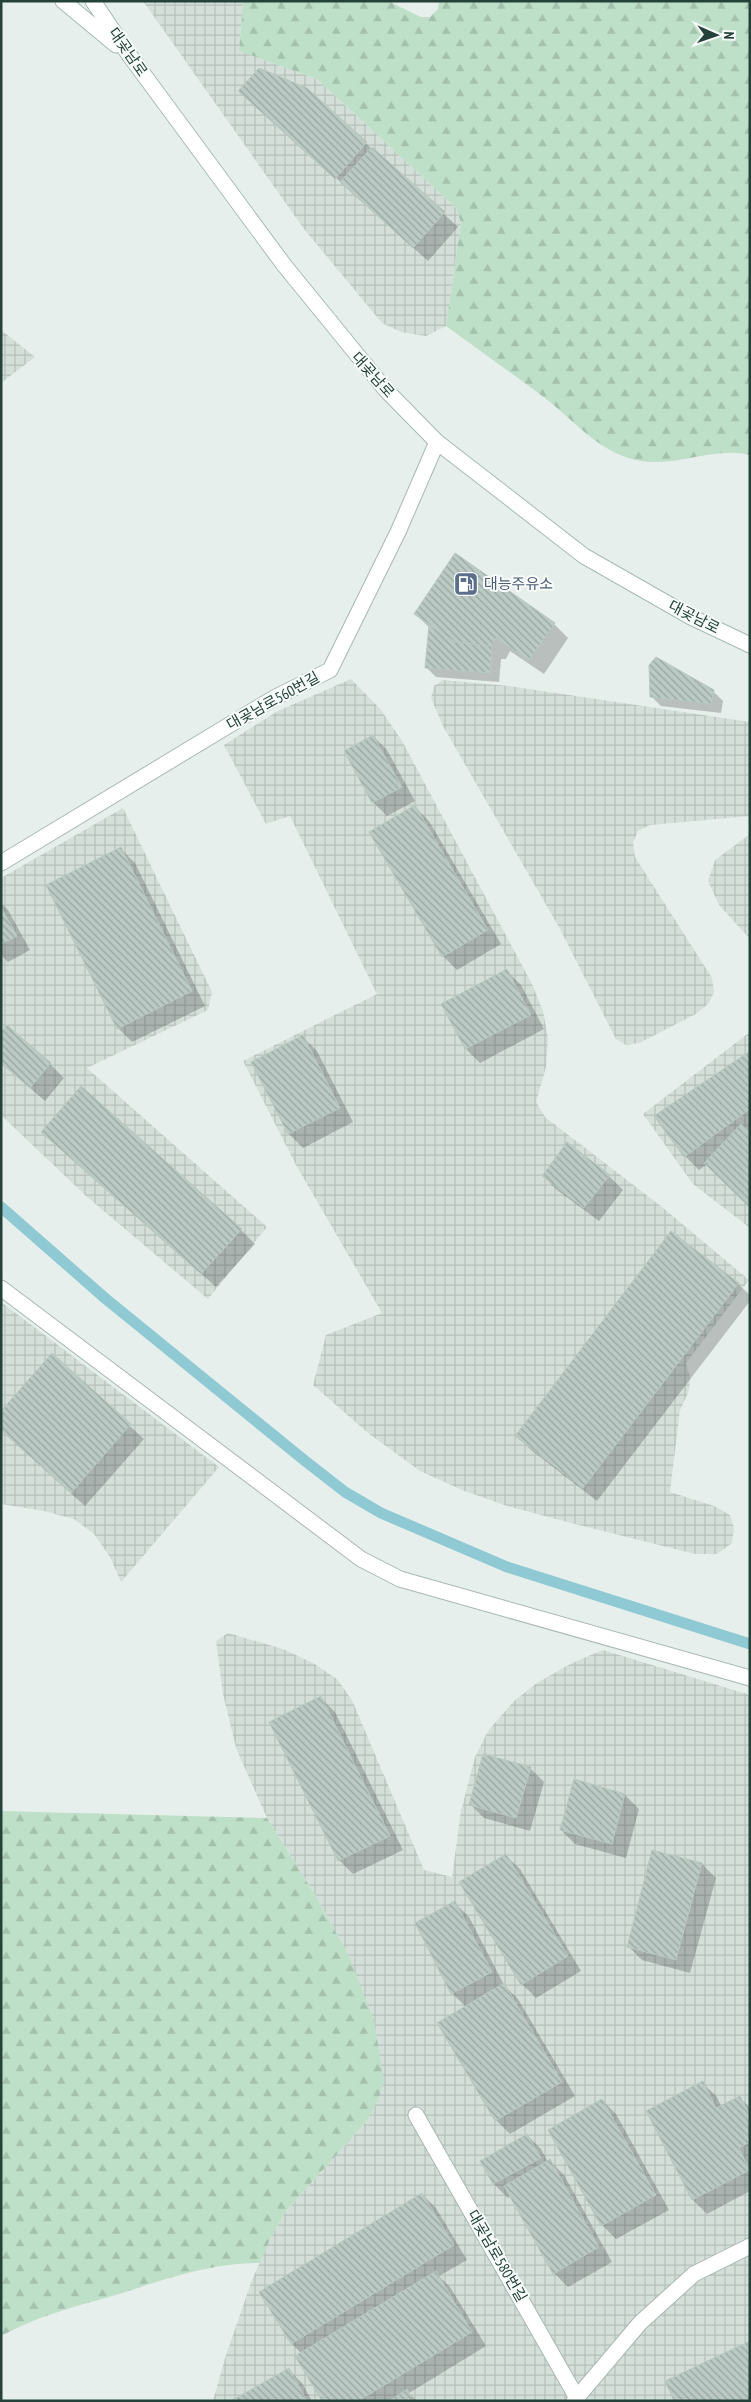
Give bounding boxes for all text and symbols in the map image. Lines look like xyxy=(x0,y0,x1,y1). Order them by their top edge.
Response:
north arrow xyxy=(691,10,741,60)
street label: 대곶남로 xyxy=(105,24,152,80)
text: N xyxy=(720,31,738,40)
street label: 대곶남로 xyxy=(348,348,399,402)
fuel station icon: 대능주유소 xyxy=(453,571,479,597)
place label: 대능주유소 xyxy=(484,574,553,593)
street label: 대곶남로 xyxy=(665,596,723,638)
street label: 대곶남로560번길 xyxy=(223,667,322,734)
street label: 대곶남로580번길 xyxy=(463,2206,531,2305)

